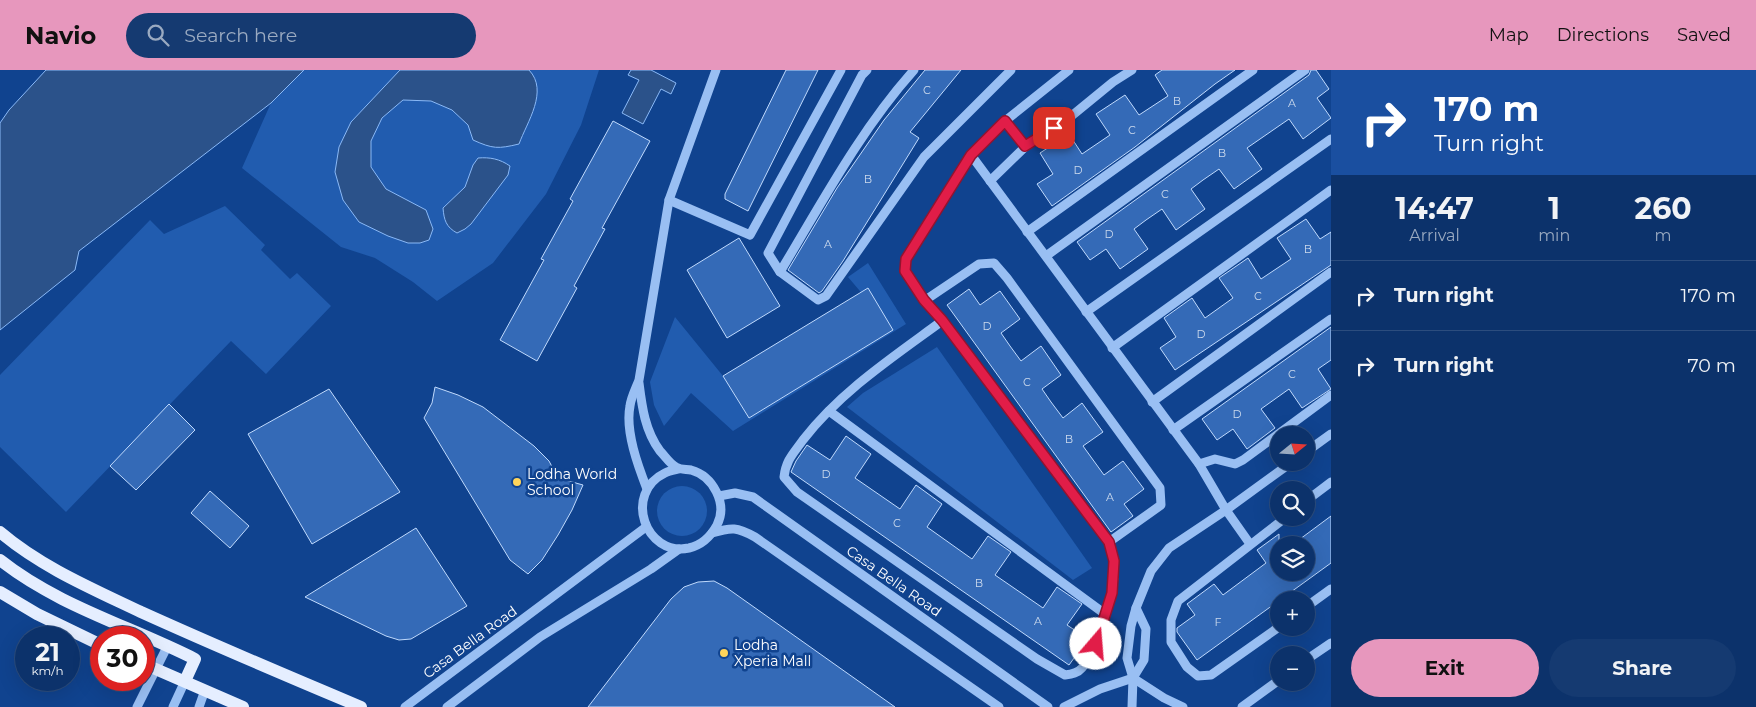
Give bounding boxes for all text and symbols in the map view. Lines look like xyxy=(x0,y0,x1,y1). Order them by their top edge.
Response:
search box xyxy=(126,13,476,58)
text: Navio xyxy=(25,21,96,50)
icon: search xyxy=(144,21,172,49)
text: Search here xyxy=(184,24,297,47)
text: Map xyxy=(1489,24,1529,46)
text: Directions xyxy=(1557,24,1649,46)
text: Saved xyxy=(1677,24,1731,46)
house number: C xyxy=(923,83,931,97)
text: 170 m xyxy=(1434,87,1539,130)
icon: right xyxy=(1351,90,1416,155)
house number: B xyxy=(1173,94,1181,108)
house number: A xyxy=(1288,96,1296,110)
pin xyxy=(1033,107,1075,149)
icon: arrive xyxy=(1040,114,1068,142)
house number: C xyxy=(1128,123,1136,137)
text: Turn right xyxy=(1434,130,1544,157)
house number: B xyxy=(1218,146,1226,160)
house number: D xyxy=(1073,163,1083,177)
house number: B xyxy=(864,172,872,186)
house number: C xyxy=(1161,187,1169,201)
text: 14:47 xyxy=(1395,190,1474,227)
text: 1 xyxy=(1548,190,1560,227)
text: 260 xyxy=(1635,190,1692,227)
text: Arrival xyxy=(1409,226,1460,245)
text: min xyxy=(1538,226,1570,245)
text: m xyxy=(1655,226,1672,245)
house number: D xyxy=(1104,227,1114,241)
house number: A xyxy=(824,237,832,251)
house number: B xyxy=(1304,242,1312,256)
icon: right xyxy=(1351,282,1379,310)
text: Turn right xyxy=(1394,284,1494,307)
text: 170 m xyxy=(1681,284,1736,307)
house number: C xyxy=(1254,289,1262,303)
house number: D xyxy=(982,319,992,333)
house number: D xyxy=(1196,327,1206,341)
icon: right xyxy=(1351,352,1379,380)
text: Turn right xyxy=(1394,354,1494,377)
text: 70 m xyxy=(1687,354,1736,377)
house number: C xyxy=(1288,367,1296,381)
house number: C xyxy=(1023,375,1031,389)
house number: D xyxy=(1232,407,1242,421)
north arrow xyxy=(1270,426,1315,471)
map controls xyxy=(1270,426,1315,691)
house number: B xyxy=(1065,432,1073,446)
place label: Lodha World School xyxy=(527,465,617,499)
house number: D xyxy=(821,467,831,481)
marker: Lodha World School xyxy=(511,476,523,488)
button: search xyxy=(1270,481,1315,526)
house number: A xyxy=(1106,490,1114,504)
house number: C xyxy=(893,516,901,530)
button: layers xyxy=(1270,536,1315,581)
street label: Casa Bella Road xyxy=(843,542,945,620)
house number: B xyxy=(975,576,983,590)
button: + xyxy=(1270,591,1315,636)
street label: Casa Bella Road xyxy=(419,602,521,682)
house number: A xyxy=(1034,614,1042,628)
house number: F xyxy=(1215,615,1222,629)
position arrow xyxy=(1069,617,1121,669)
speed limit sign: 30 xyxy=(90,626,155,691)
place label: Lodha Xperia Mall xyxy=(734,636,811,670)
text: 21 xyxy=(35,637,60,667)
button: Exit xyxy=(1351,639,1539,697)
button: Share xyxy=(1549,639,1736,697)
button: − xyxy=(1270,646,1315,691)
marker: Lodha Xperia Mall xyxy=(718,647,730,659)
text: km/h xyxy=(31,663,64,678)

